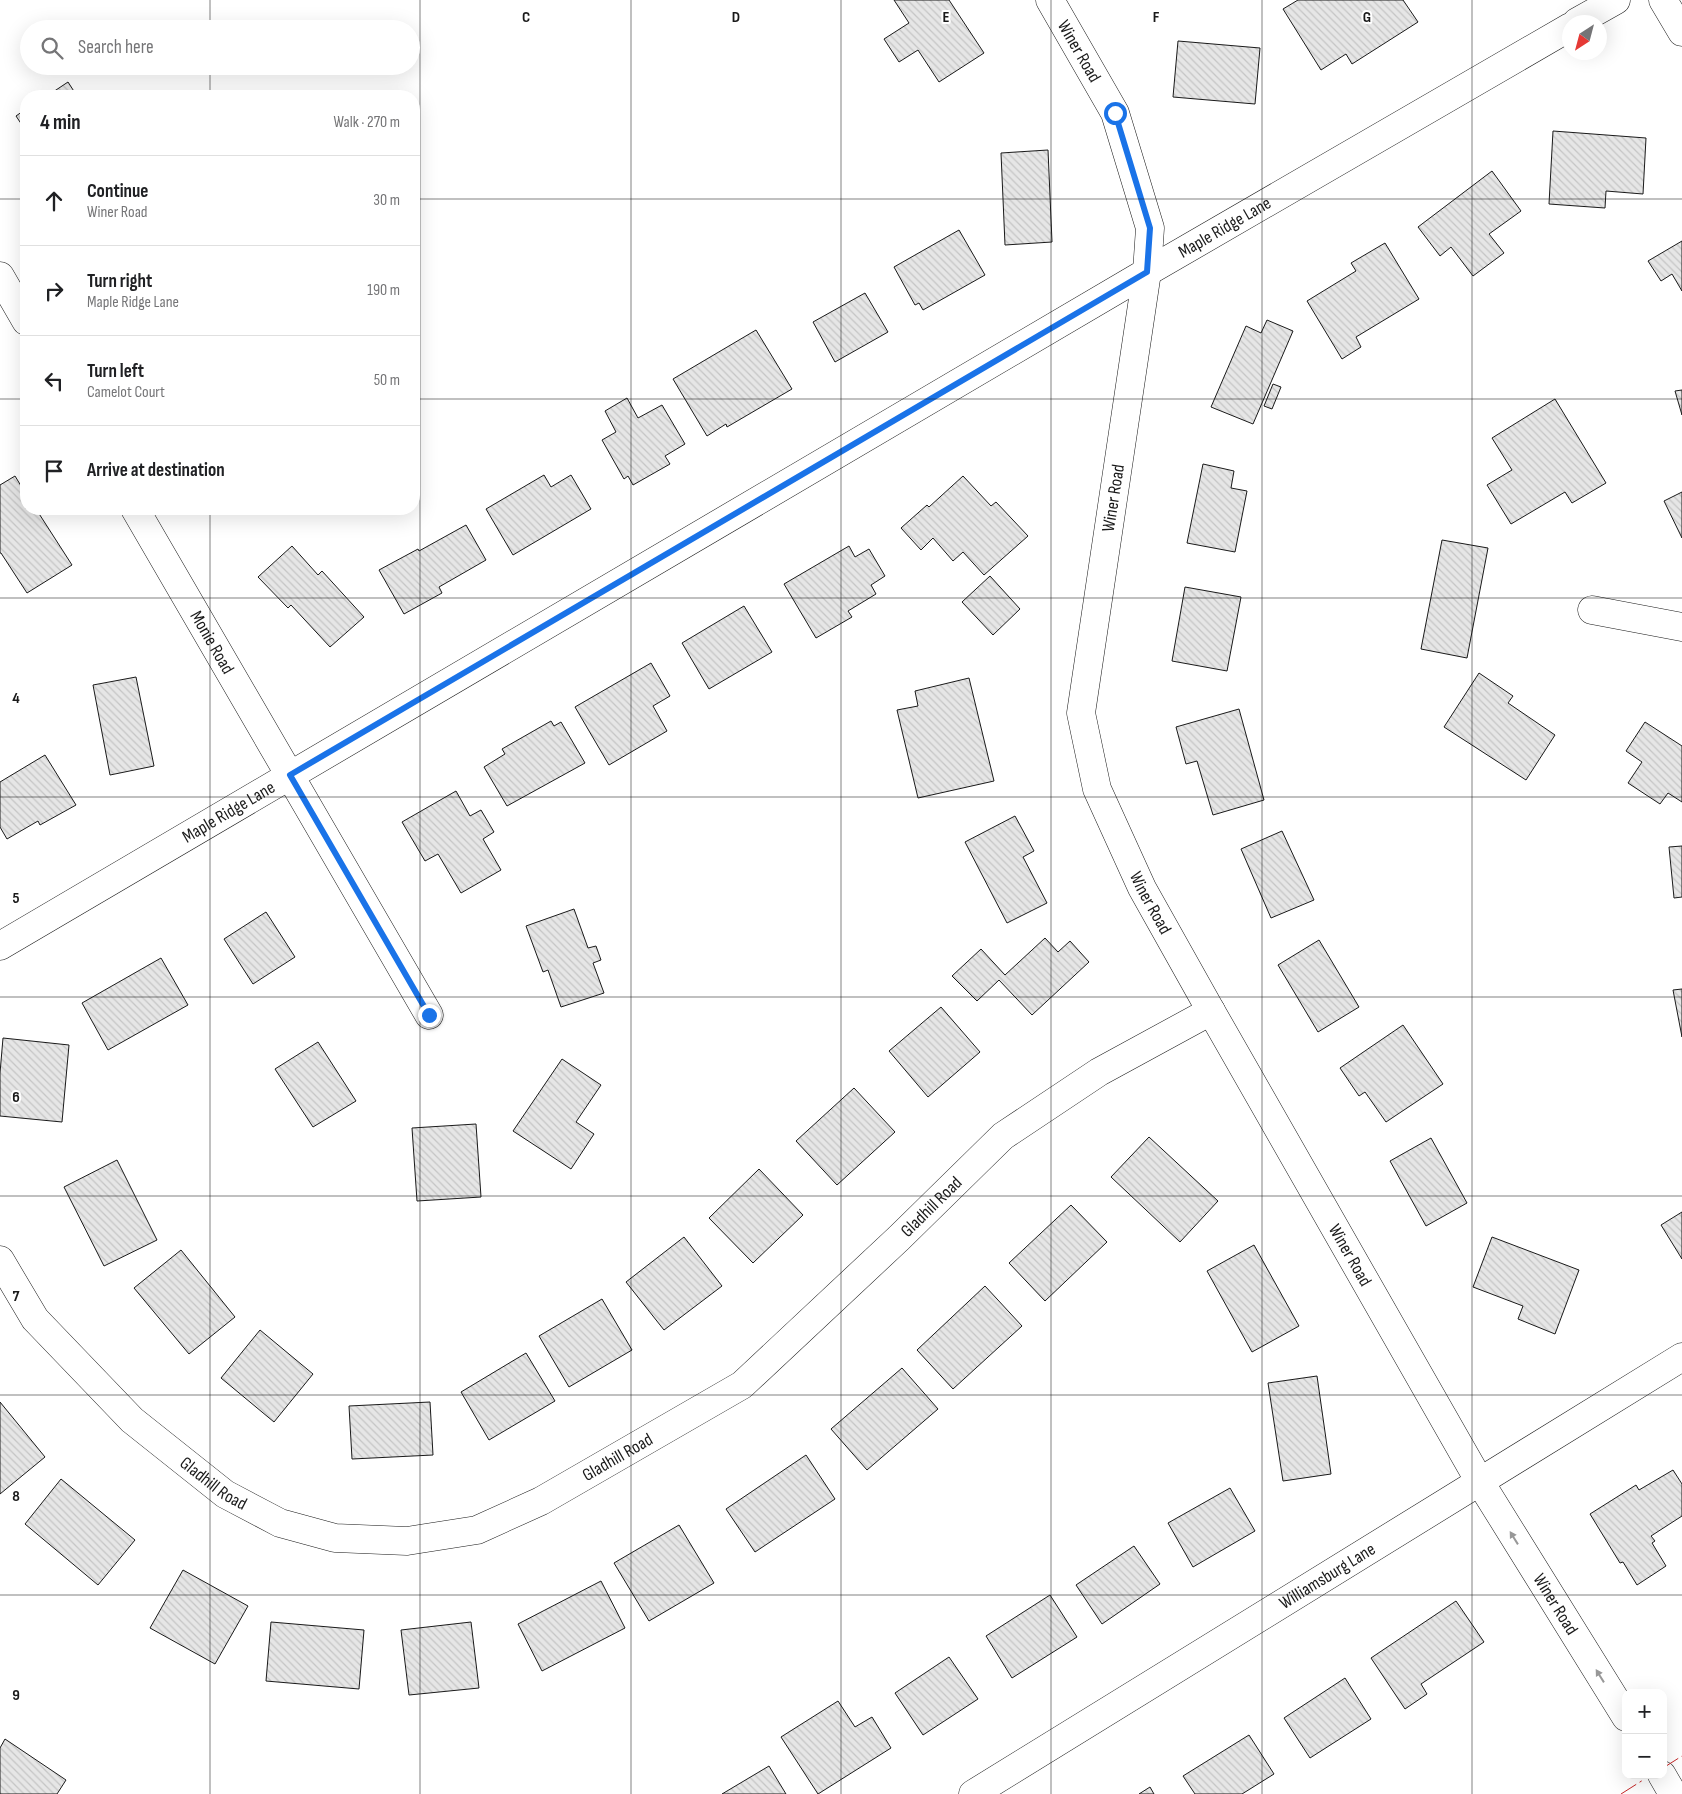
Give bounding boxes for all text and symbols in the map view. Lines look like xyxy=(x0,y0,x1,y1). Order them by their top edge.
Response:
text: C xyxy=(522,8,530,27)
text: D xyxy=(732,8,740,27)
text: E xyxy=(943,8,950,27)
text: F xyxy=(1153,8,1160,27)
text: G xyxy=(1363,8,1371,27)
north arrow xyxy=(1562,15,1607,60)
street label: Winer Road xyxy=(1053,17,1105,86)
search box xyxy=(20,20,420,75)
icon: search xyxy=(38,34,66,62)
text: Search here xyxy=(78,36,154,59)
route start xyxy=(1104,102,1127,125)
text: 4 min xyxy=(40,110,81,135)
text: Walk · 270 m xyxy=(334,113,400,132)
text: Continue xyxy=(87,180,148,203)
icon: ahead xyxy=(40,187,68,215)
text: 30 m xyxy=(373,191,400,210)
street label: Maple Ridge Lane xyxy=(1175,192,1275,263)
text: Winer Road xyxy=(87,203,147,222)
text: Turn right xyxy=(87,270,152,293)
icon: right xyxy=(40,277,68,305)
text: 190 m xyxy=(367,281,400,300)
text: Maple Ridge Lane xyxy=(87,293,179,312)
text: Turn left xyxy=(87,360,144,383)
icon: left xyxy=(40,367,68,395)
text: 50 m xyxy=(374,371,400,390)
text: Camelot Court xyxy=(87,383,165,402)
icon: arrive xyxy=(40,457,68,485)
text: Arrive at destination xyxy=(87,459,225,482)
street label: Winer Road xyxy=(1098,463,1129,533)
street label: Monie Road xyxy=(185,607,238,678)
text: 4 xyxy=(12,689,20,708)
street label: Maple Ridge Lane xyxy=(179,777,279,847)
street label: Winer Road xyxy=(1125,868,1176,938)
text: 5 xyxy=(12,889,20,908)
route end xyxy=(418,1004,441,1027)
text: 6 xyxy=(12,1088,20,1107)
street label: Gladhill Road xyxy=(896,1172,967,1241)
street label: Winer Road xyxy=(1324,1220,1376,1290)
text: 7 xyxy=(13,1287,20,1306)
street label: Gladhill Road xyxy=(579,1429,656,1486)
street label: Gladhill Road xyxy=(176,1452,250,1515)
text: 8 xyxy=(12,1487,20,1506)
one-way arrow xyxy=(1510,1531,1519,1544)
street label: Williamsburg Lane xyxy=(1276,1539,1379,1614)
street label: Winer Road xyxy=(1528,1570,1582,1639)
one-way arrow xyxy=(1595,1669,1605,1682)
text: 9 xyxy=(12,1686,20,1705)
map controls xyxy=(1622,1689,1667,1779)
button: + xyxy=(1622,1689,1667,1734)
button: − xyxy=(1622,1734,1667,1779)

